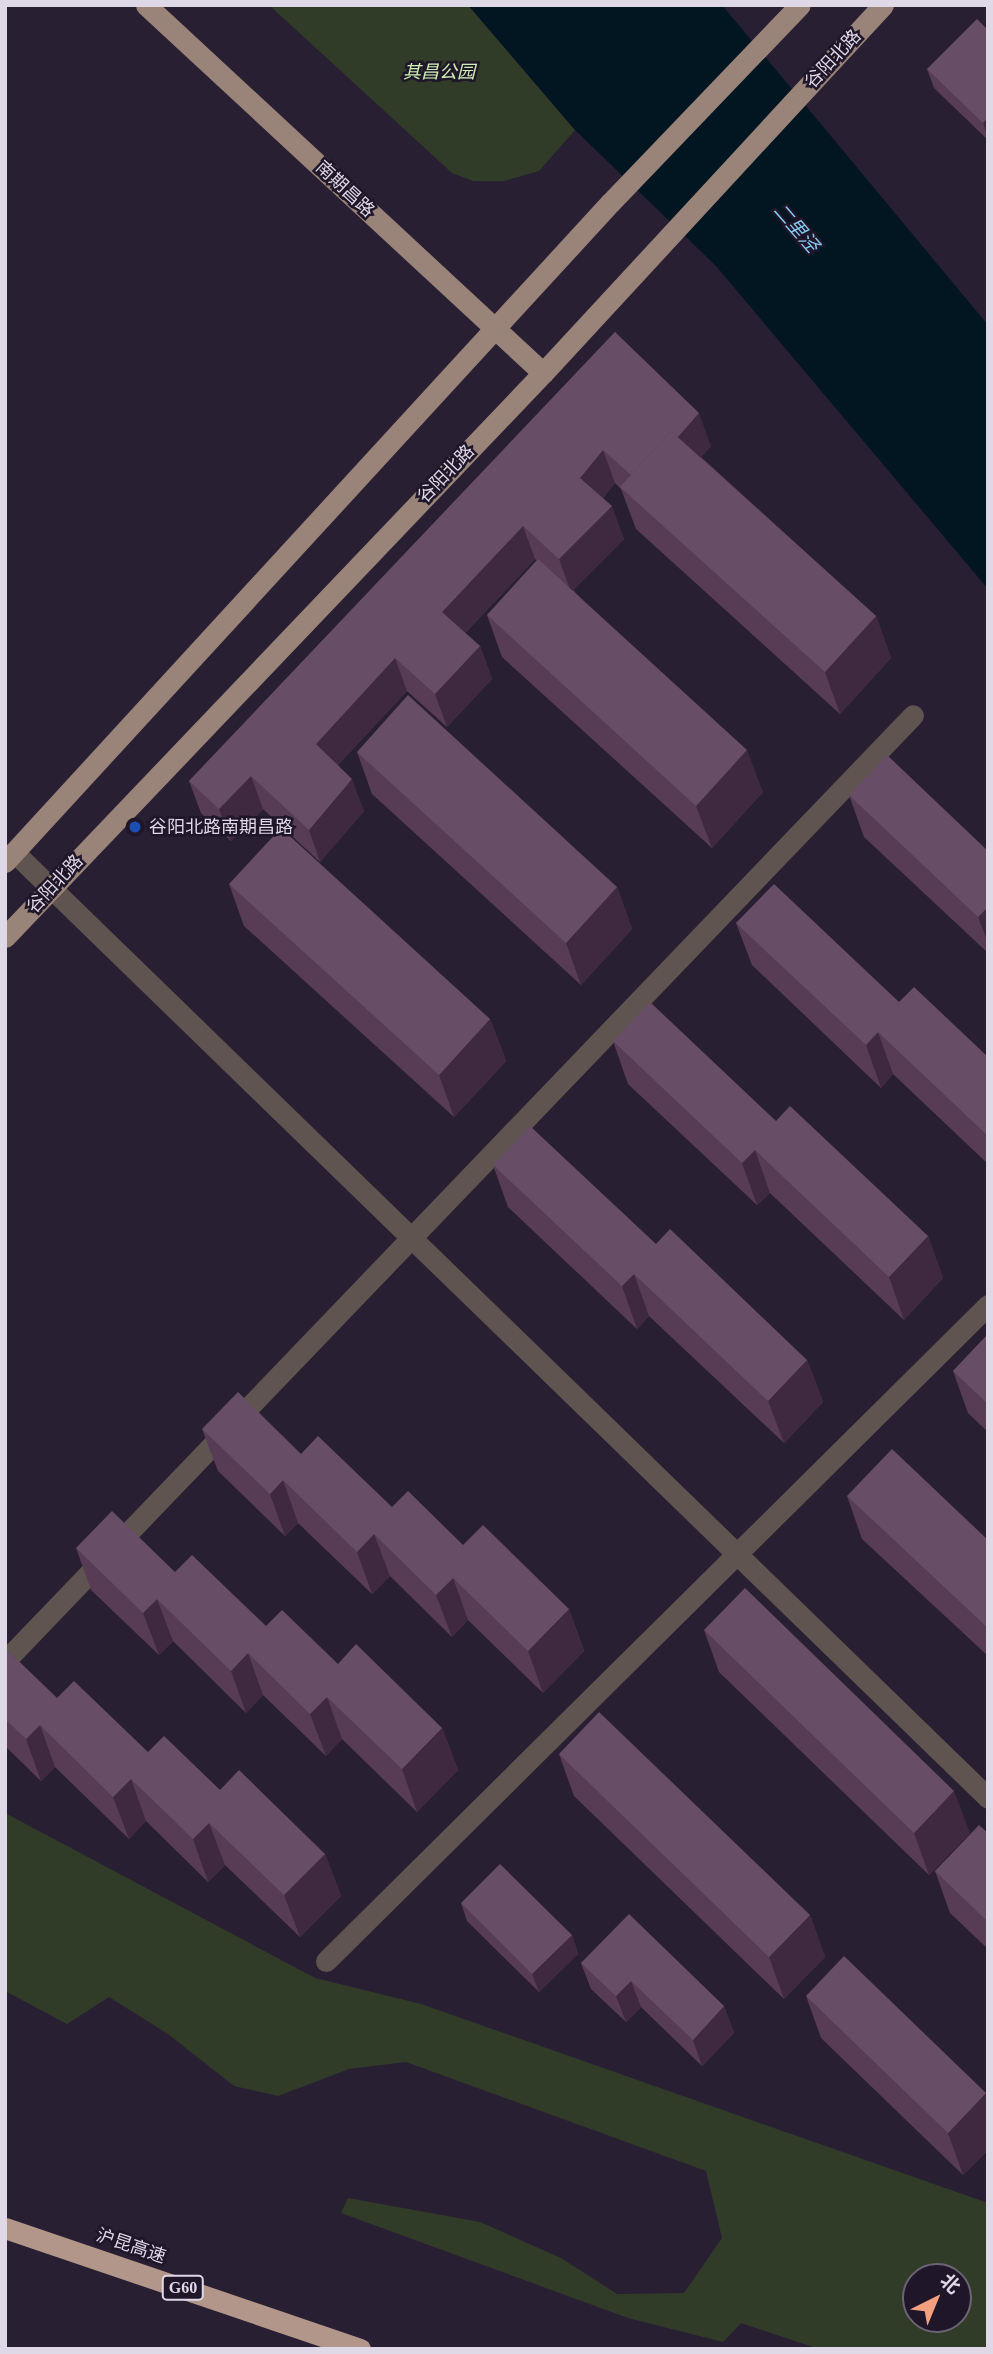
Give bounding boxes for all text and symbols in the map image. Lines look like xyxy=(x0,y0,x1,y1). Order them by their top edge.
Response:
street label: 谷阳北路 xyxy=(801,25,865,93)
park label: 其昌公园 xyxy=(403,61,475,83)
street label: 南期昌路 xyxy=(311,157,379,221)
water label: 二里泾 xyxy=(769,199,823,257)
street label: 谷阳北路 xyxy=(413,441,479,507)
place label: 谷阳北路南期昌路 xyxy=(149,816,293,838)
marker: 谷阳北路南期昌路 xyxy=(127,819,143,835)
street label: 谷阳北路 xyxy=(23,850,87,918)
street label: 沪昆高速 xyxy=(93,2224,169,2268)
north arrow xyxy=(902,2263,972,2333)
text: 北 xyxy=(936,2270,964,2298)
road number: G60 xyxy=(160,2276,206,2300)

